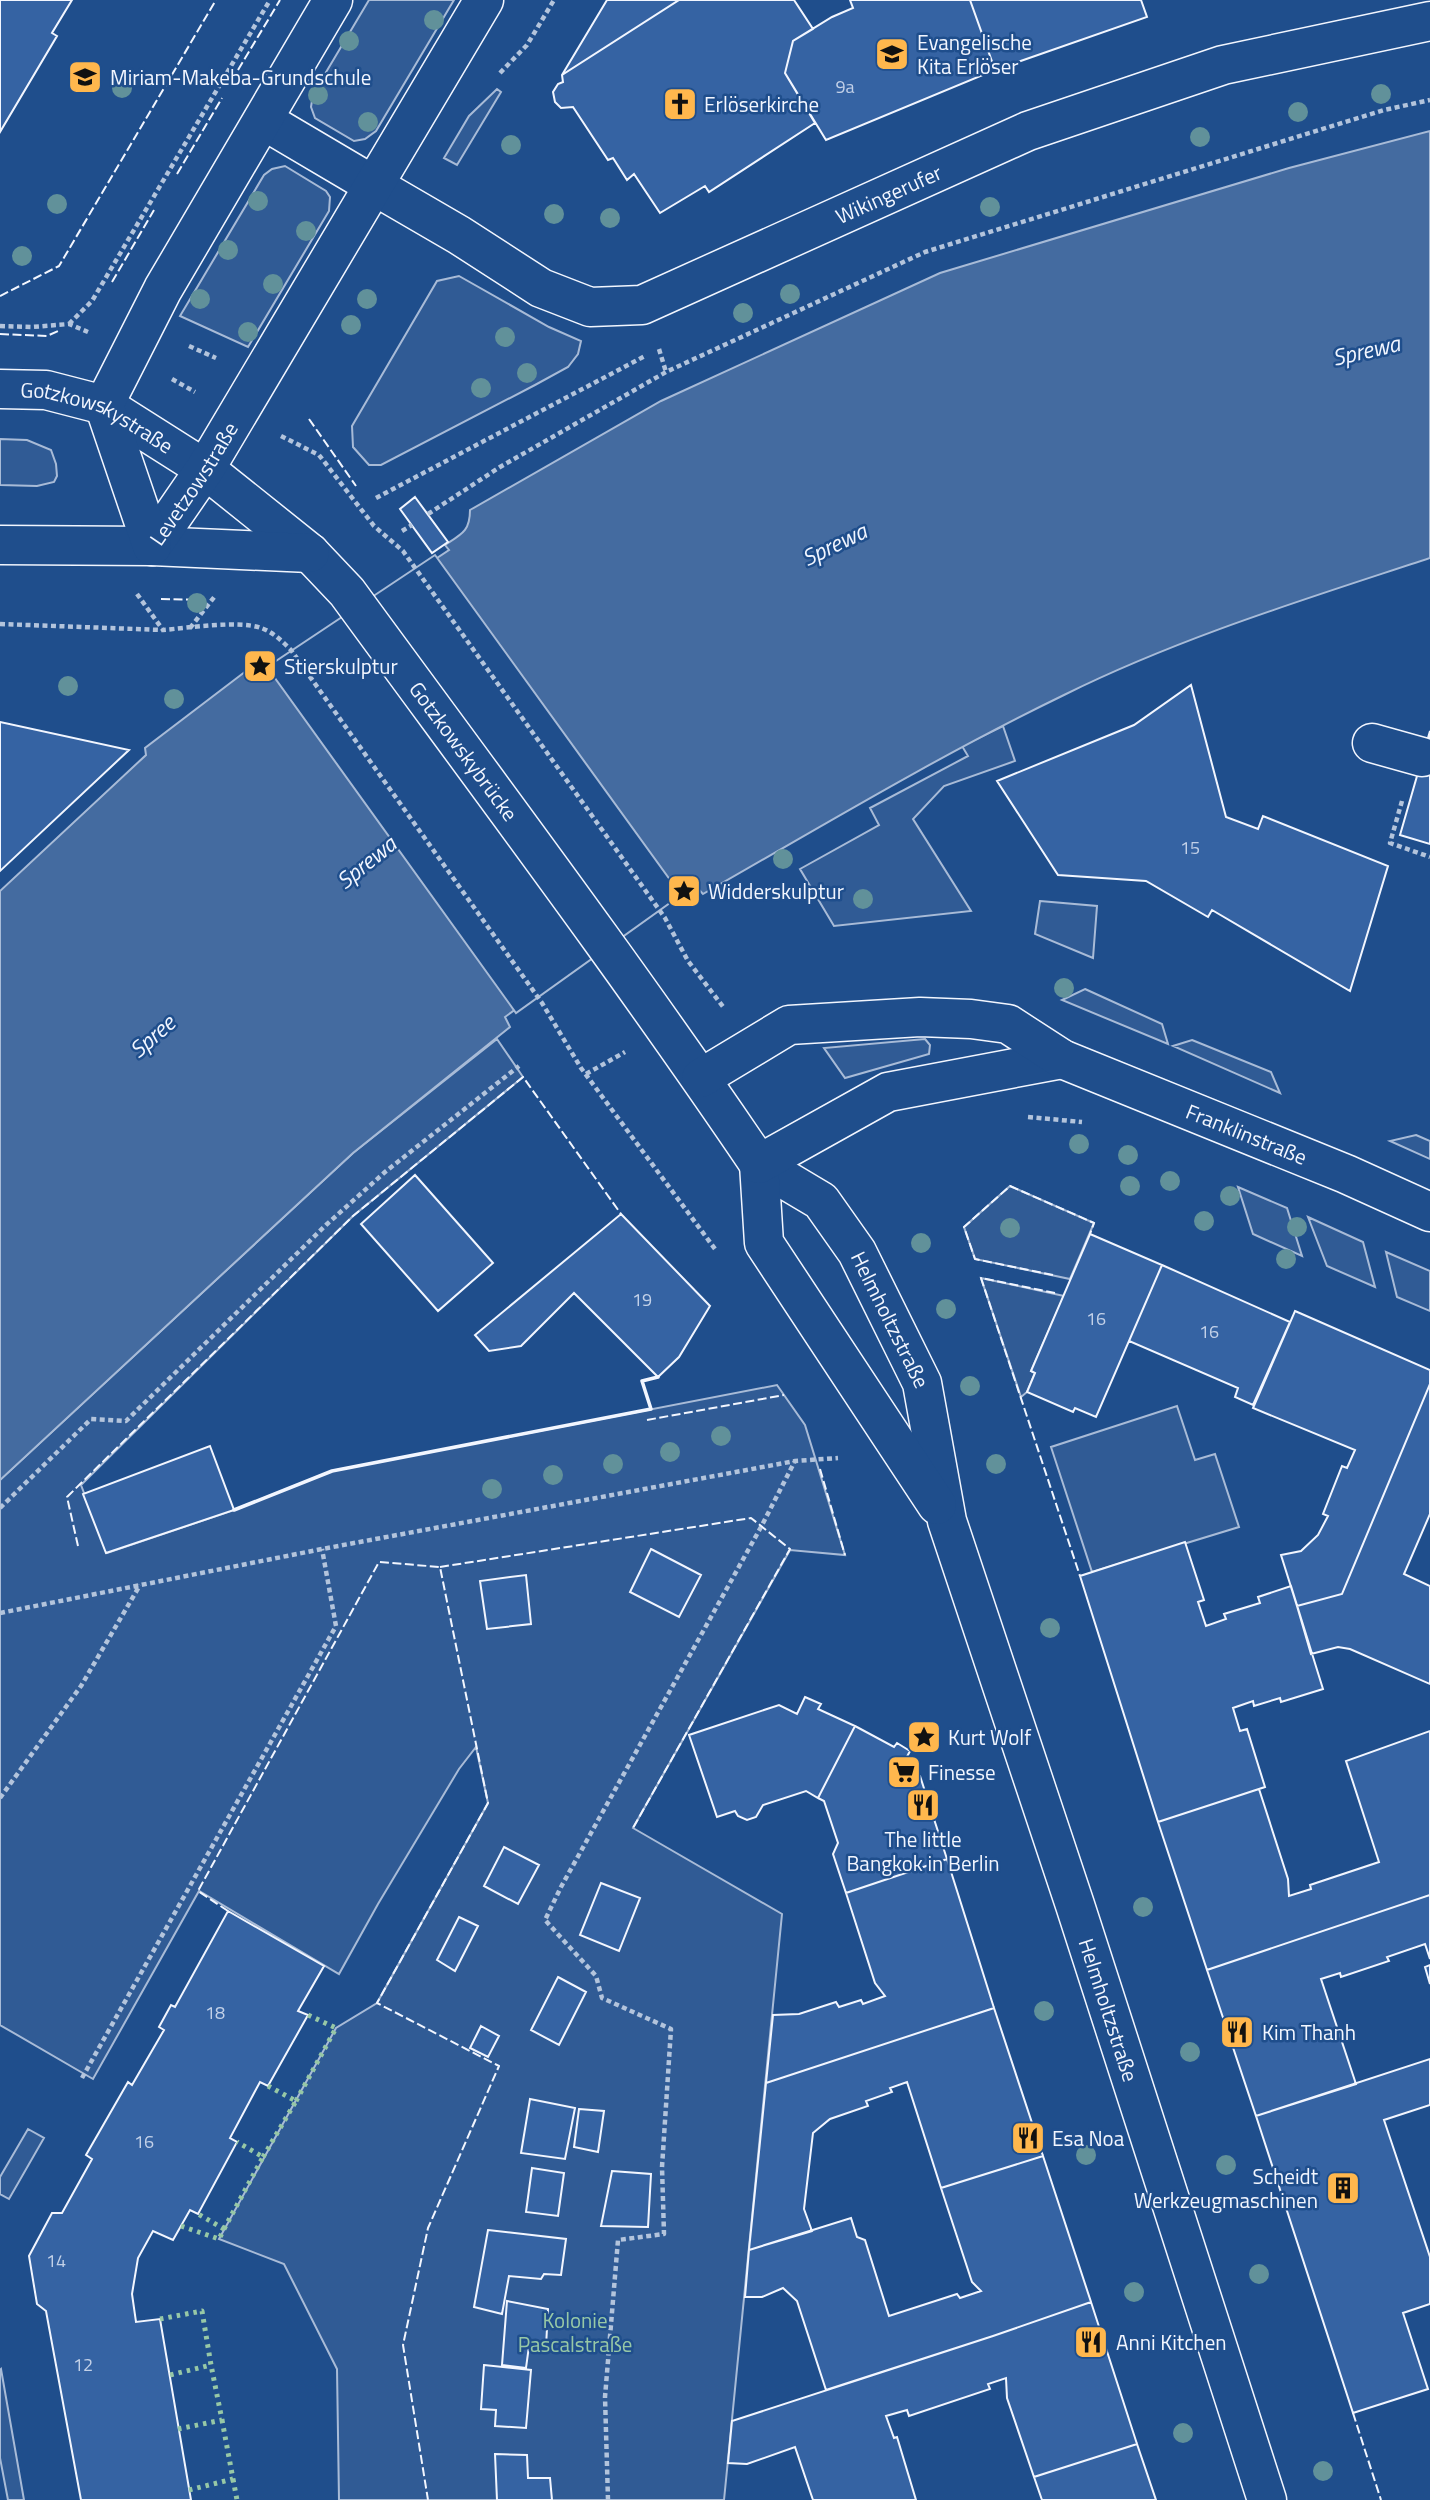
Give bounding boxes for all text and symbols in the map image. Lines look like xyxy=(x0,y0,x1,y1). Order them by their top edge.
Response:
place label: Evangelische Kita Erlöser xyxy=(917,26,1032,82)
school or university icon: Evangelische Kita Erlöser xyxy=(873,35,911,73)
school or university icon: Miriam-Makeba-Grundschule xyxy=(66,58,104,96)
place label: Miriam-Makeba-Grundschule xyxy=(110,61,371,93)
house number: 9a xyxy=(835,73,855,100)
church icon: Erlöserkirche xyxy=(661,85,699,123)
place label: Erlöserkirche xyxy=(704,88,819,120)
street label: Wikingerufer xyxy=(830,156,947,232)
water label: Sprewa xyxy=(1329,325,1405,375)
street label: Gotzkowskystraße xyxy=(20,373,180,461)
street label: Levetzowstraße xyxy=(141,416,246,552)
water label: Sprewa xyxy=(796,513,874,575)
place icon: Stierskulptur xyxy=(241,647,279,685)
place label: Stierskulptur xyxy=(284,650,398,682)
street label: Gotzkowskybrücke xyxy=(402,674,526,828)
water label: Sprewa xyxy=(328,826,405,897)
house number: 15 xyxy=(1180,834,1200,861)
place icon: Widderskulptur xyxy=(665,872,703,910)
place label: Widderskulptur xyxy=(708,875,844,907)
water label: Spree xyxy=(121,1005,184,1066)
street label: Franklinstraße xyxy=(1181,1095,1312,1173)
street label: Helmholtzstraße xyxy=(843,1246,938,1393)
house number: 19 xyxy=(632,1286,652,1313)
house number: 16 xyxy=(1086,1305,1106,1332)
house number: 16 xyxy=(1199,1318,1219,1345)
place icon: Kurt Wolf xyxy=(905,1718,943,1756)
place label: Kurt Wolf xyxy=(948,1721,1031,1753)
supermarket icon: Finesse xyxy=(885,1753,923,1791)
place label: Finesse xyxy=(928,1756,996,1788)
restaurant icon: The little Bangkok in Berlin xyxy=(904,1786,942,1824)
place label: The little Bangkok in Berlin xyxy=(846,1823,1000,1879)
street label: Helmholtzstraße xyxy=(1071,1934,1147,2086)
house number: 18 xyxy=(205,1999,225,2026)
restaurant icon: Kim Thanh xyxy=(1218,2013,1256,2051)
place label: Kim Thanh xyxy=(1262,2016,1356,2048)
restaurant icon: Esa Noa xyxy=(1009,2119,1047,2157)
place label: Esa Noa xyxy=(1052,2122,1125,2154)
house number: 16 xyxy=(134,2128,154,2155)
place label: Scheidt Werkzeugmaschinen xyxy=(1134,2160,1319,2216)
building icon: Scheidt Werkzeugmaschinen xyxy=(1324,2169,1362,2207)
house number: 14 xyxy=(46,2247,66,2274)
park label: Kolonie Pascalstraße xyxy=(518,2304,632,2360)
restaurant icon: Anni Kitchen xyxy=(1072,2323,1110,2361)
place label: Anni Kitchen xyxy=(1116,2326,1227,2358)
house number: 12 xyxy=(73,2351,93,2378)

